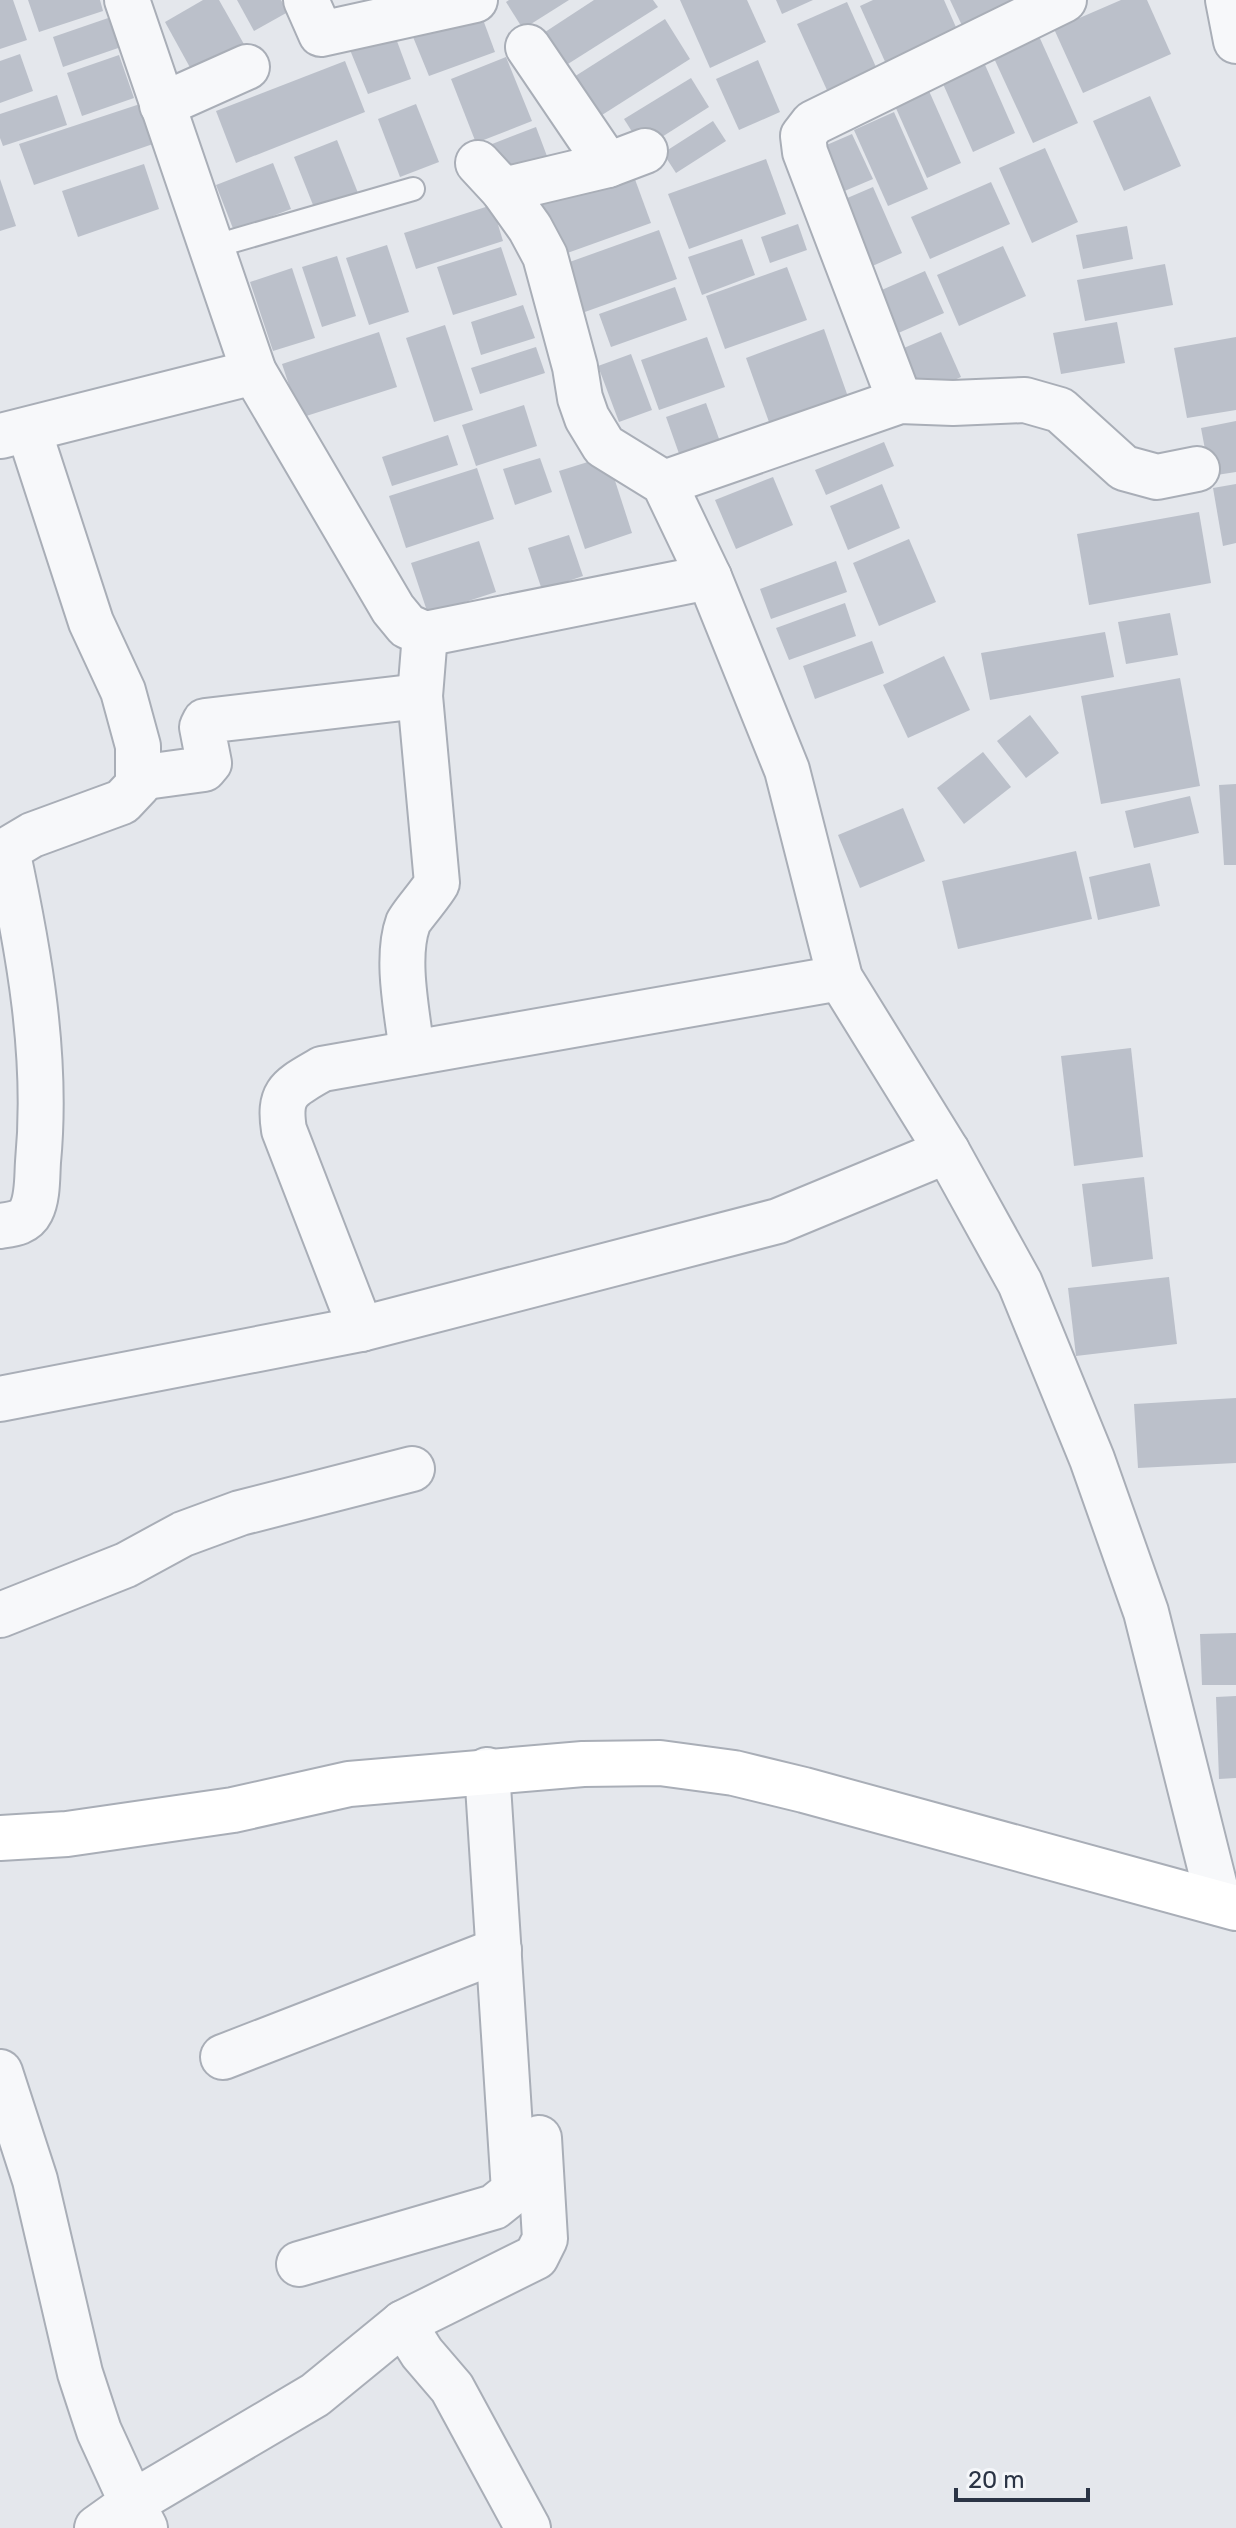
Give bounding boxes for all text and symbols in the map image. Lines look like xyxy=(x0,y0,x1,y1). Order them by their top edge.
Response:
scale bar xyxy=(956,2452,1088,2502)
text: 20 m xyxy=(968,2466,1025,2494)

